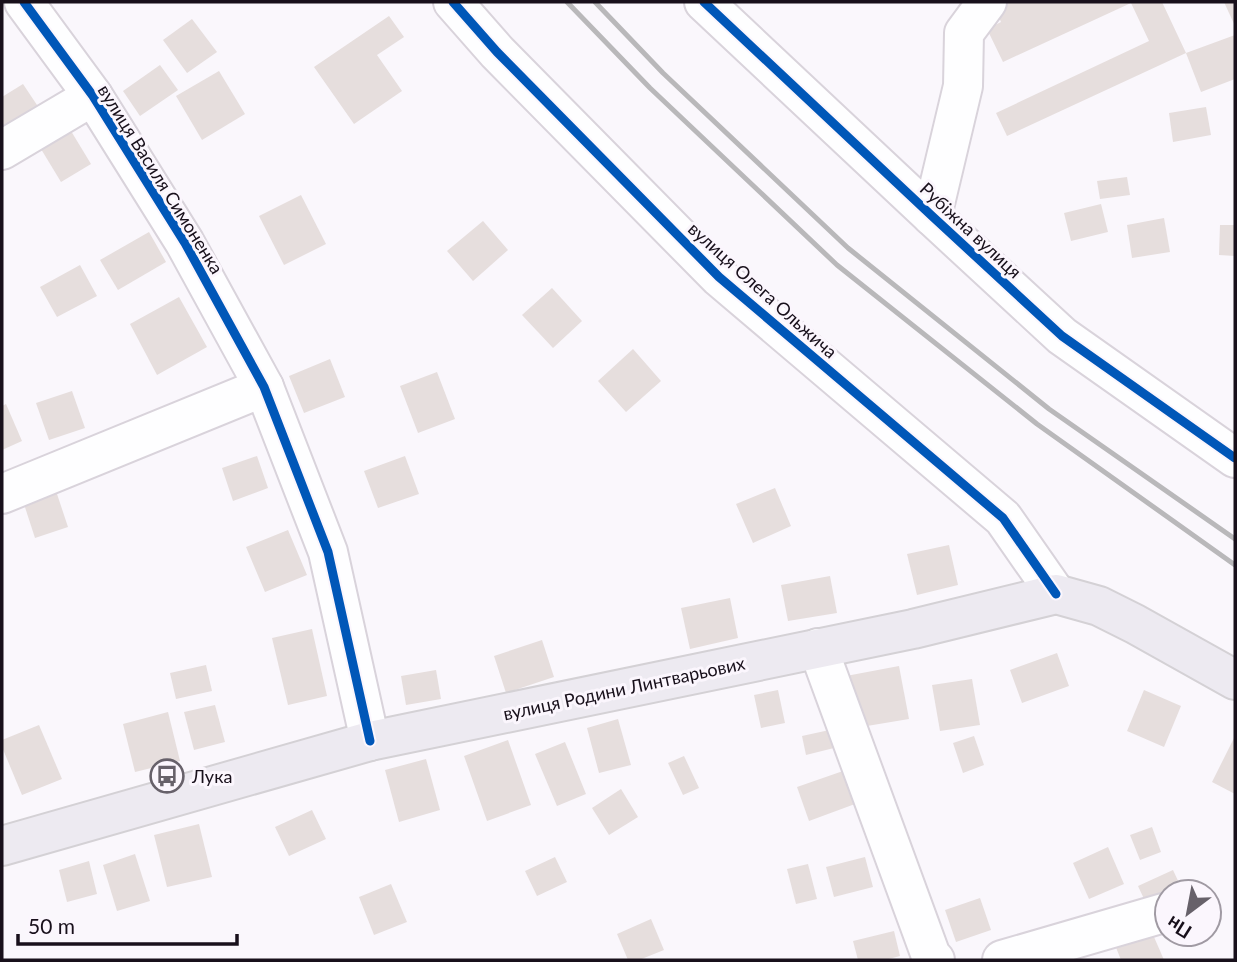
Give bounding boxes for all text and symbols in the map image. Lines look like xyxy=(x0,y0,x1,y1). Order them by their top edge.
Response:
street label: вулиця Василя Симоненка xyxy=(94,80,228,278)
street label: Рубіжна вулиця xyxy=(916,177,1026,283)
street label: вулиця Олега Ольжича xyxy=(684,217,842,363)
street label: вулиця Родини Линтварьових xyxy=(501,652,747,724)
bus stop icon: Лука xyxy=(148,757,186,795)
place label: Лука xyxy=(191,765,232,787)
north arrow xyxy=(1153,878,1223,948)
scale bar xyxy=(18,902,236,946)
text: Пн xyxy=(1162,912,1195,944)
text: 50 m xyxy=(28,913,75,938)

